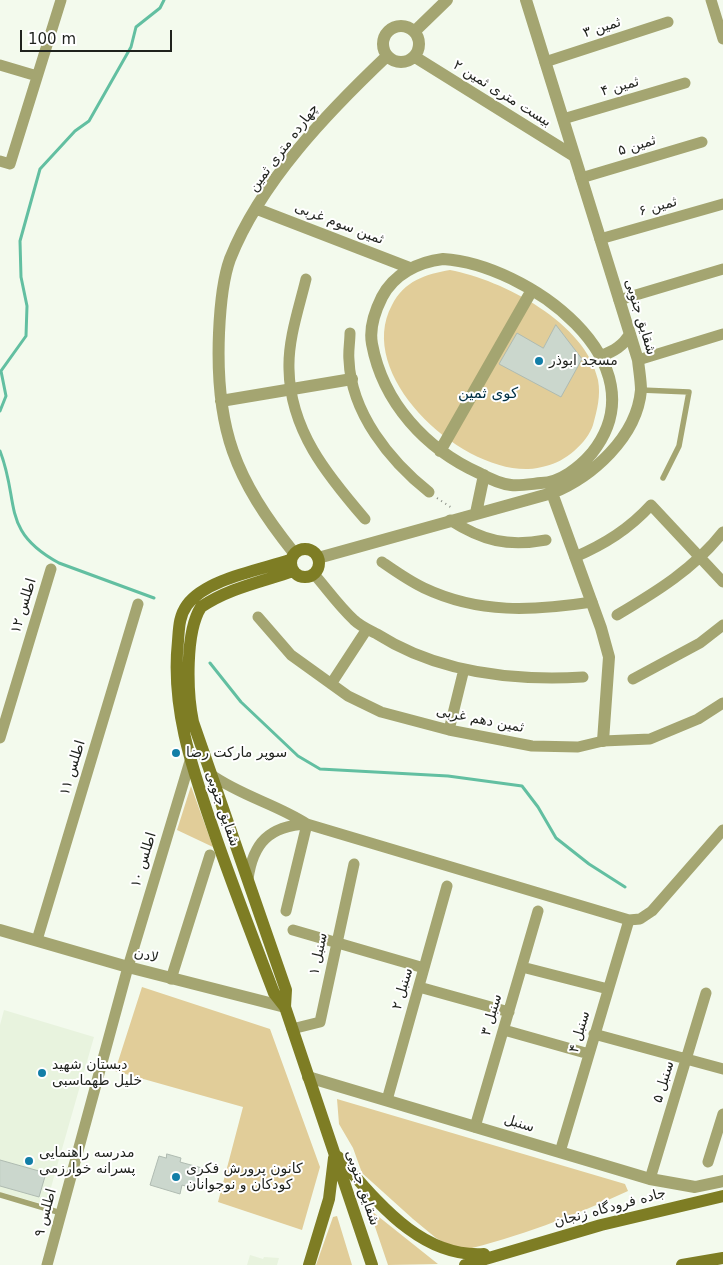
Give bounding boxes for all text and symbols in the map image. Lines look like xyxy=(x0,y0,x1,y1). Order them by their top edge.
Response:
street label: ثمین ۳ xyxy=(581,14,623,42)
scale bar xyxy=(22,20,175,52)
text: 100 m xyxy=(28,30,76,48)
street label: بیست متری ثمین ۲ xyxy=(450,57,554,131)
street label: ثمین ۴ xyxy=(599,74,641,100)
street label: چهارده متری ثمین xyxy=(245,101,323,195)
street label: ثمین ۵ xyxy=(616,132,658,160)
street label: ثمین ۶ xyxy=(637,194,679,220)
street label: ثمین سوم غربی xyxy=(292,199,386,249)
street label: شقایق جنوبی xyxy=(620,277,660,357)
place label: مسجد ابوذر xyxy=(549,353,618,369)
marker: مسجد ابوذر xyxy=(533,355,545,367)
district label: کوی ثمین xyxy=(458,385,518,403)
street label: اطلس ۱۲ xyxy=(8,576,40,636)
street label: ثمین دهم غربی xyxy=(435,703,525,737)
street label: اطلس ۱۱ xyxy=(57,738,89,798)
place label: سوپر مارکت رضا xyxy=(186,745,287,761)
marker: سوپر مارکت رضا xyxy=(170,747,182,759)
street label: شقایق جنوبی xyxy=(201,769,243,849)
street label: اطلس ۱۰ xyxy=(128,830,160,890)
street label: سنبل ۱ xyxy=(306,931,332,977)
street label: لادن xyxy=(132,945,160,967)
street label: سنبل ۲ xyxy=(389,966,417,1012)
street label: سنبل ۳ xyxy=(478,992,506,1038)
street label: سنبل ۴ xyxy=(566,1009,594,1055)
place label: دبستان شهید خلیل طهماسبی xyxy=(52,1057,142,1090)
street label: سنبل ۵ xyxy=(650,1059,678,1105)
marker: دبستان شهید خلیل طهماسبی xyxy=(36,1067,48,1079)
street label: سنبل xyxy=(502,1111,536,1137)
place label: مدرسه راهنمایی پسرانه خوارزمی xyxy=(39,1145,135,1178)
street label: شقایق جنوبی xyxy=(341,1148,383,1228)
marker: مدرسه راهنمایی پسرانه خوارزمی xyxy=(23,1155,35,1167)
place label: کانون پرورش فکری کودکان و نوجوانان xyxy=(186,1161,303,1194)
marker: کانون پرورش فکری کودکان و نوجوانان xyxy=(170,1171,182,1183)
street label: جاده فرودگاه زنجان xyxy=(552,1185,668,1231)
street label: اطلس ۹ xyxy=(31,1187,61,1239)

